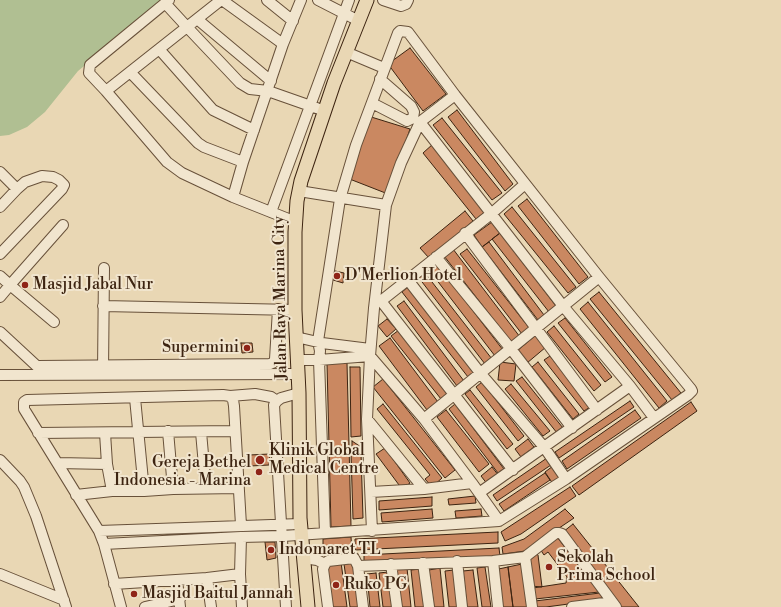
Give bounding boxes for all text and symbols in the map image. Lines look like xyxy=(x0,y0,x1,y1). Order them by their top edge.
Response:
street label: Jalan Raya Marina City xyxy=(270,216,292,380)
place label: D'Merlion Hotel xyxy=(345,266,462,286)
marker: D'Merlion Hotel xyxy=(332,271,342,281)
place label: Masjid Jabal Nur xyxy=(33,275,153,295)
marker: Masjid Jabal Nur xyxy=(20,280,30,290)
place label: Supermini xyxy=(162,338,239,358)
marker: Supermini xyxy=(242,343,252,353)
place label: Klinik Global Medical Centre xyxy=(269,441,379,479)
place label: Gereja Bethel Indonesia - Marina xyxy=(114,453,251,491)
marker: Klinik Global Medical Centre xyxy=(254,454,266,466)
marker: Gereja Bethel Indonesia - Marina xyxy=(254,467,264,477)
place label: Indomaret TL xyxy=(279,540,380,560)
marker: Indomaret TL xyxy=(266,545,276,555)
place label: Sekolah Prima School xyxy=(557,548,655,586)
marker: Sekolah Prima School xyxy=(544,562,554,572)
place label: Ruko PG xyxy=(344,575,407,595)
marker: Ruko PG xyxy=(331,580,341,590)
place label: Masjid Baitul Jannah xyxy=(142,584,293,604)
marker: Masjid Baitul Jannah xyxy=(129,589,139,599)

